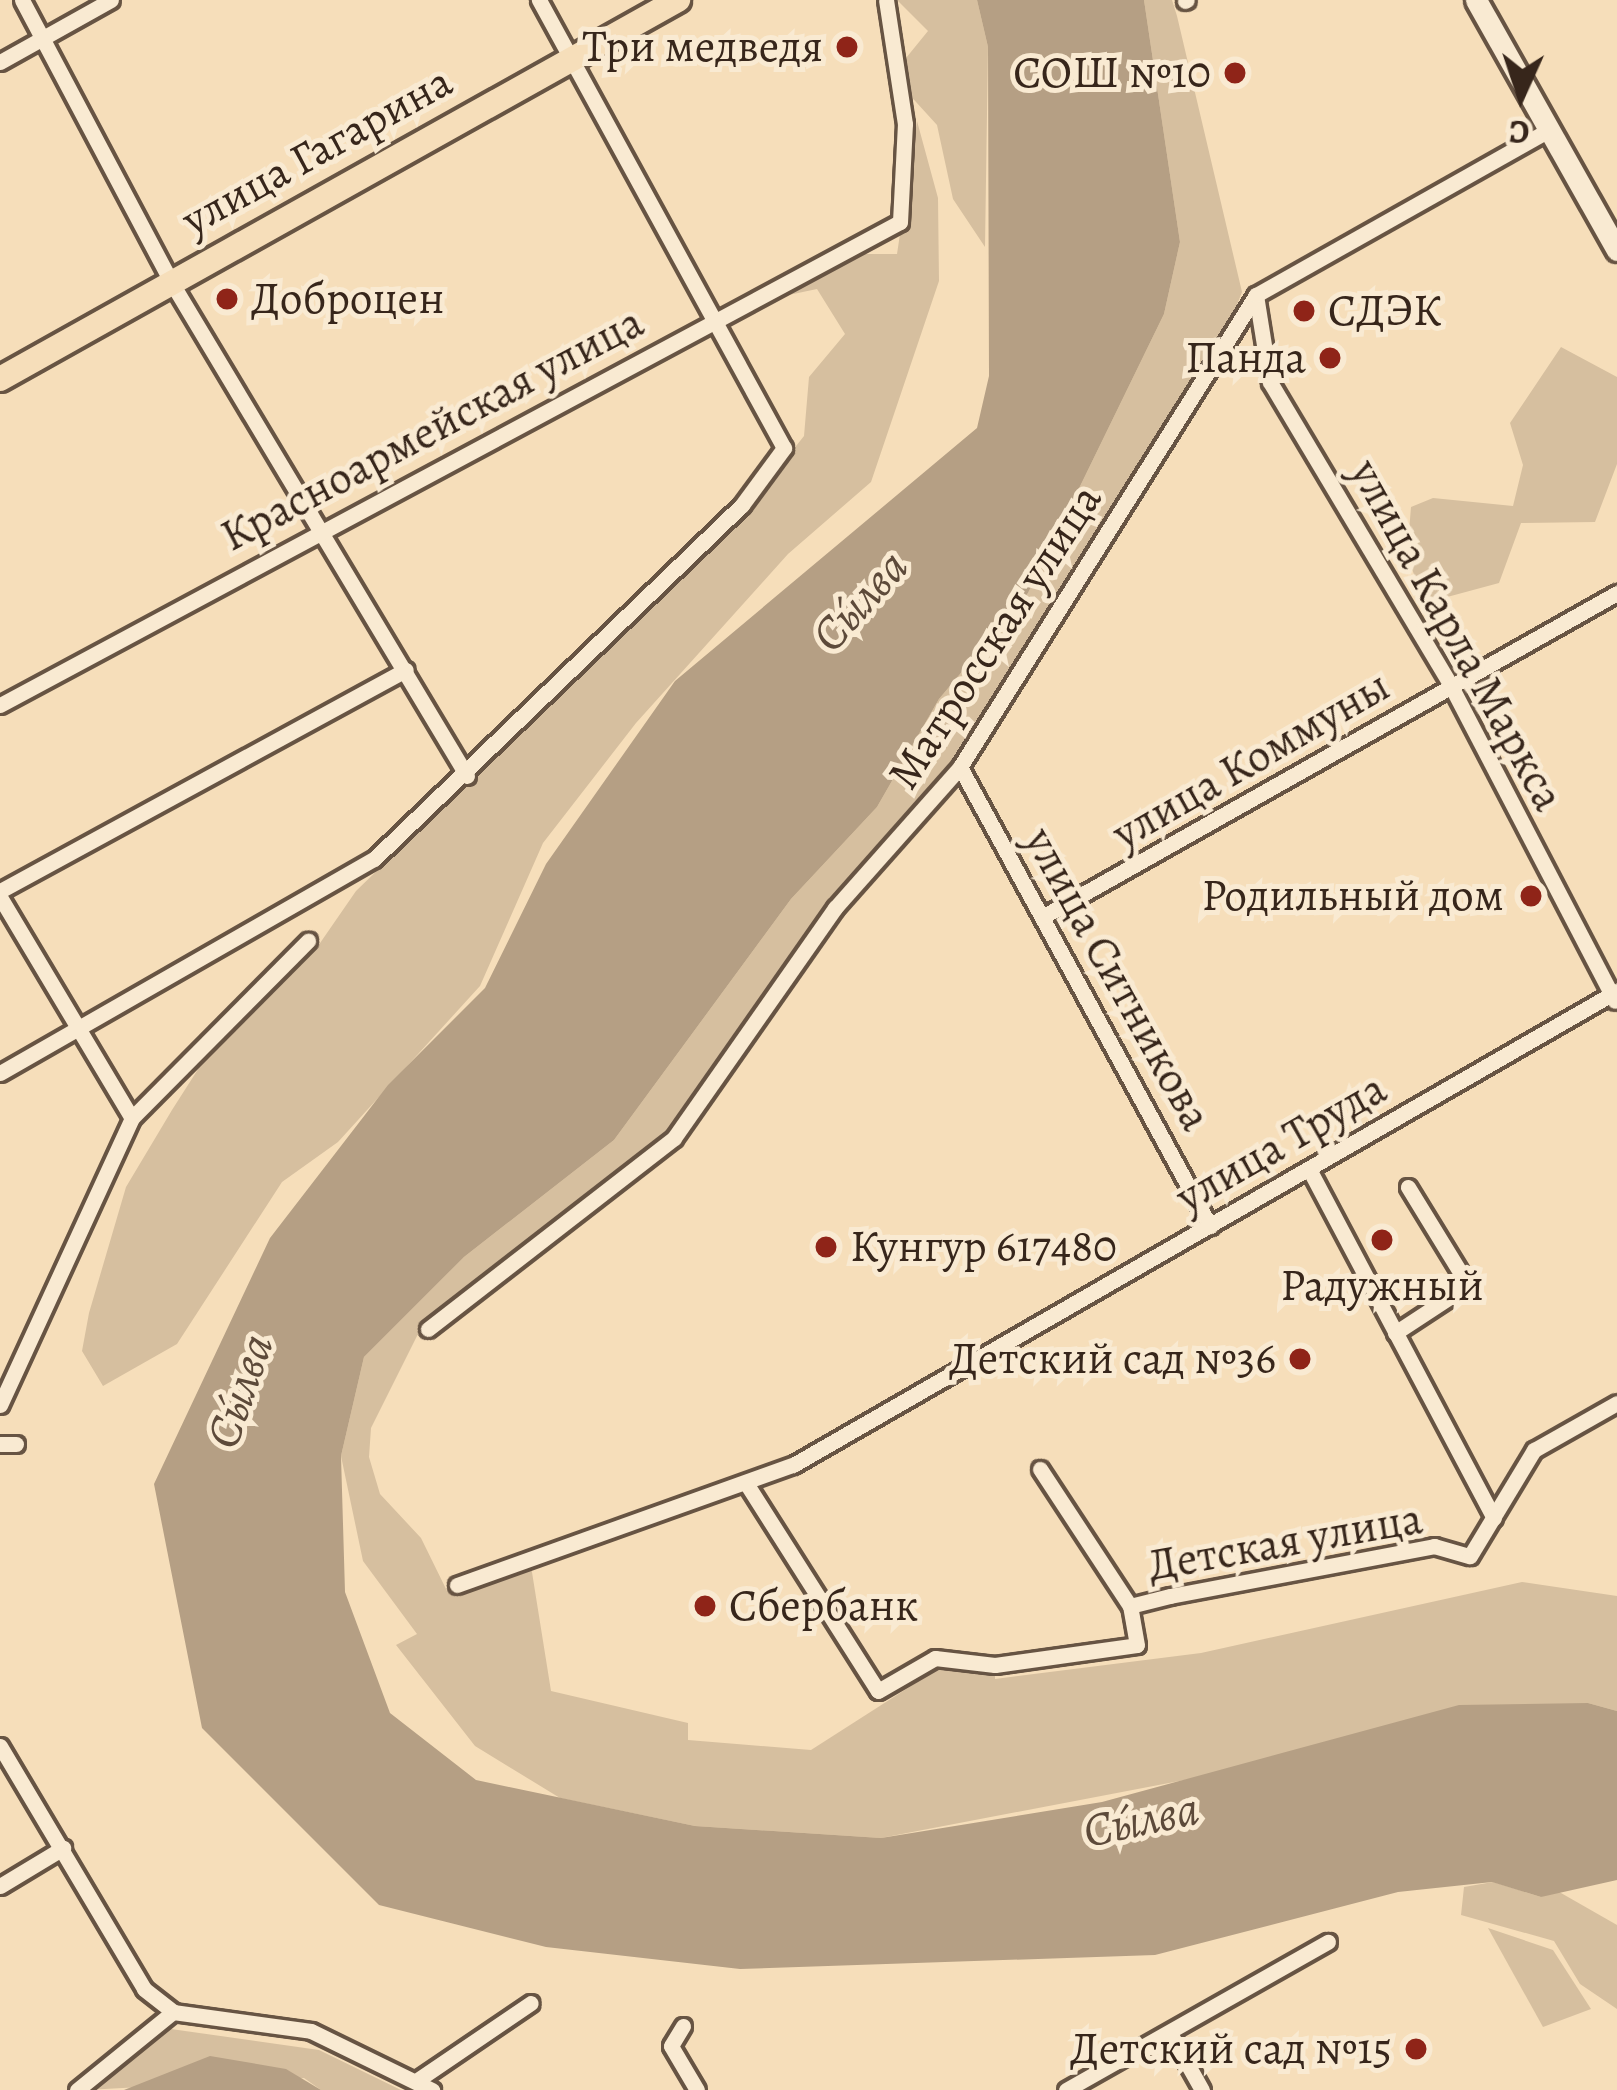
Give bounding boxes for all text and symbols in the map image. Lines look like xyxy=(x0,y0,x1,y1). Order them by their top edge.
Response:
place label: Три медведя xyxy=(582,20,823,74)
marker: Три медведя xyxy=(834,34,860,60)
north arrow xyxy=(1461,36,1581,156)
place label: СОШ №10 xyxy=(1013,46,1211,100)
street label: улица Гагарина xyxy=(172,55,462,247)
marker: СОШ №10 xyxy=(1222,60,1248,86)
text: С xyxy=(1508,109,1530,155)
place label: Доброцен xyxy=(251,272,444,326)
place label: СДЭК xyxy=(1328,284,1441,338)
marker: Доброцен xyxy=(214,286,240,312)
street label: Красноармейская улица xyxy=(212,295,652,563)
marker: СДЭК xyxy=(1291,298,1317,324)
place label: Панда xyxy=(1185,331,1306,385)
marker: Панда xyxy=(1317,345,1343,371)
street label: улица Карла Маркса xyxy=(1338,450,1576,820)
street label: Матросская улица xyxy=(877,475,1113,799)
water label: Сы́лва xyxy=(800,538,920,664)
street label: улица Коммуны xyxy=(1103,659,1399,861)
street label: улица Ситникова xyxy=(1013,818,1223,1140)
place label: Родильный дом xyxy=(1201,869,1504,923)
marker: Родильный дом xyxy=(1515,880,1547,912)
street label: улица Труда xyxy=(1167,1061,1395,1225)
place label: Кунгур 617480 xyxy=(850,1220,1117,1274)
marker: Радужный xyxy=(1369,1227,1395,1253)
marker: Кунгур 617480 xyxy=(813,1234,839,1260)
place label: Радужный xyxy=(1280,1259,1484,1313)
water label: Сы́лва xyxy=(194,1326,286,1456)
place label: Детский сад №36 xyxy=(949,1332,1276,1386)
marker: Детский сад №36 xyxy=(1287,1346,1313,1372)
street label: Детская улица xyxy=(1144,1491,1426,1593)
place label: Сбербанк xyxy=(729,1579,918,1633)
marker: Сбербанк xyxy=(692,1593,718,1619)
water label: Сы́лва xyxy=(1078,1780,1204,1860)
place label: Детский сад №15 xyxy=(1070,2022,1392,2076)
marker: Детский сад №15 xyxy=(1403,2036,1429,2062)

